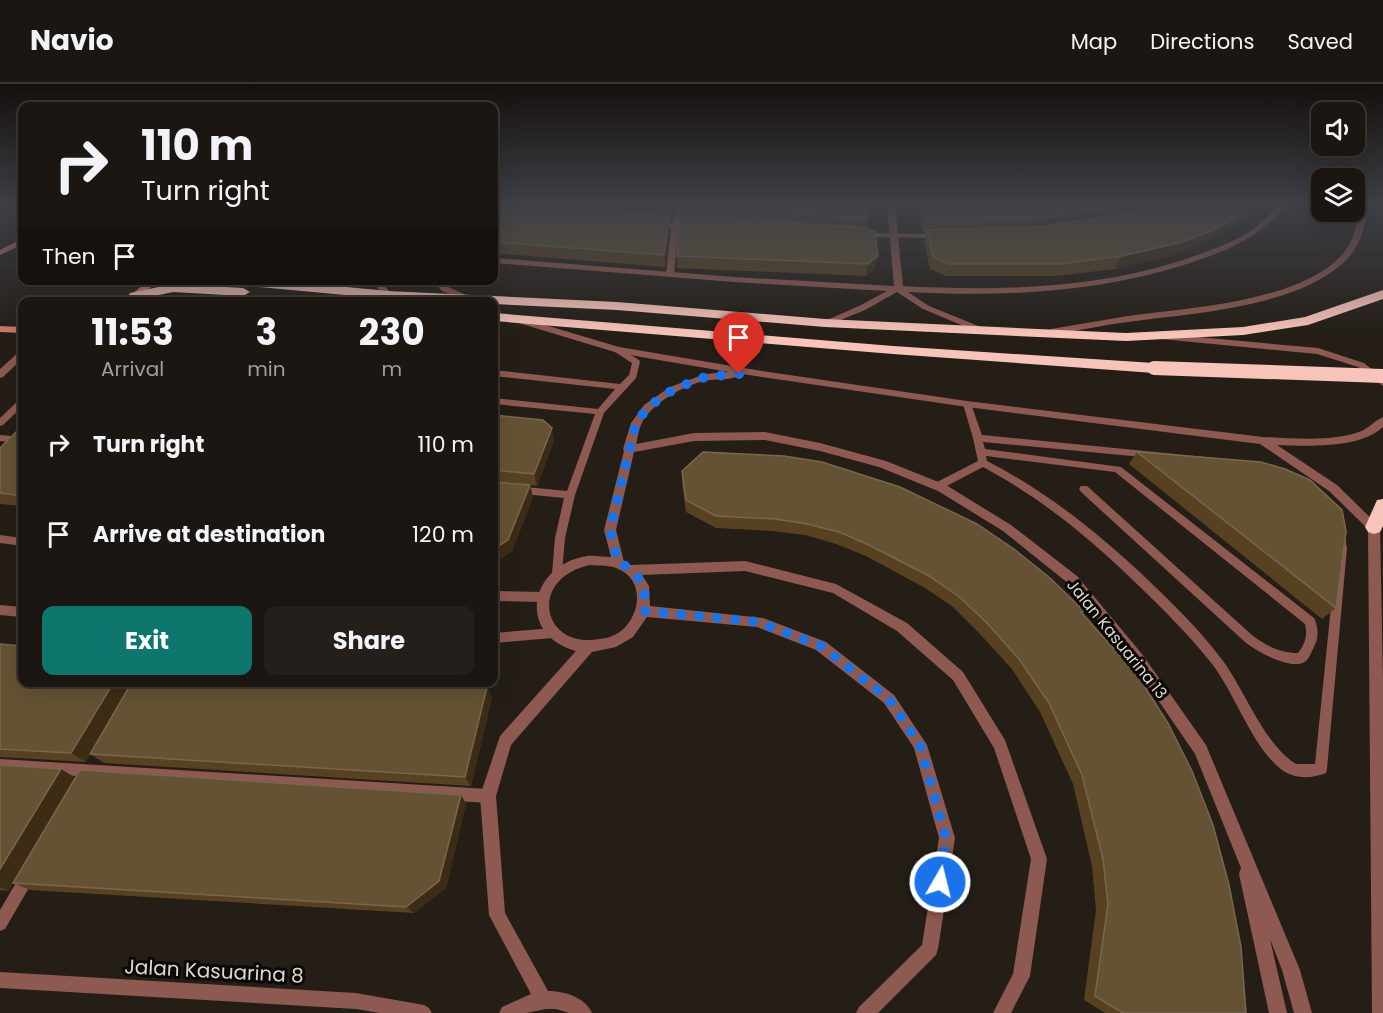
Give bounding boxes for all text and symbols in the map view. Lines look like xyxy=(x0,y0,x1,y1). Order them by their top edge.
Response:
text: Navio xyxy=(30,21,114,60)
text: Map xyxy=(1071,27,1117,56)
text: Directions xyxy=(1150,27,1254,56)
text: Saved xyxy=(1287,27,1353,56)
map controls xyxy=(1311,102,1365,222)
button: sound xyxy=(1311,102,1365,156)
text: 110 m xyxy=(141,116,253,175)
icon: right xyxy=(42,126,120,204)
button: layers xyxy=(1311,168,1365,222)
text: Turn right xyxy=(141,172,270,209)
icon: arrive xyxy=(108,240,141,273)
text: Then xyxy=(42,241,96,272)
text: 11:53 xyxy=(91,307,174,358)
text: 3 xyxy=(255,307,277,358)
text: 230 xyxy=(359,307,425,358)
pin xyxy=(713,312,764,374)
icon: arrive xyxy=(722,321,755,354)
text: Arrival xyxy=(101,355,164,383)
text: min xyxy=(247,355,286,383)
text: m xyxy=(381,355,402,383)
icon: right xyxy=(42,428,75,461)
text: Turn right xyxy=(93,429,204,460)
text: 110 m xyxy=(418,429,474,460)
icon: arrive xyxy=(42,518,75,551)
text: Arrive at destination xyxy=(93,519,325,550)
text: 120 m xyxy=(412,519,474,550)
street label: Jalan Kasuarina 13 xyxy=(1061,574,1173,704)
button: Exit xyxy=(42,606,252,675)
button: Share xyxy=(264,606,474,675)
position arrow xyxy=(908,850,972,914)
street label: Jalan Kasuarina 8 xyxy=(124,952,304,990)

